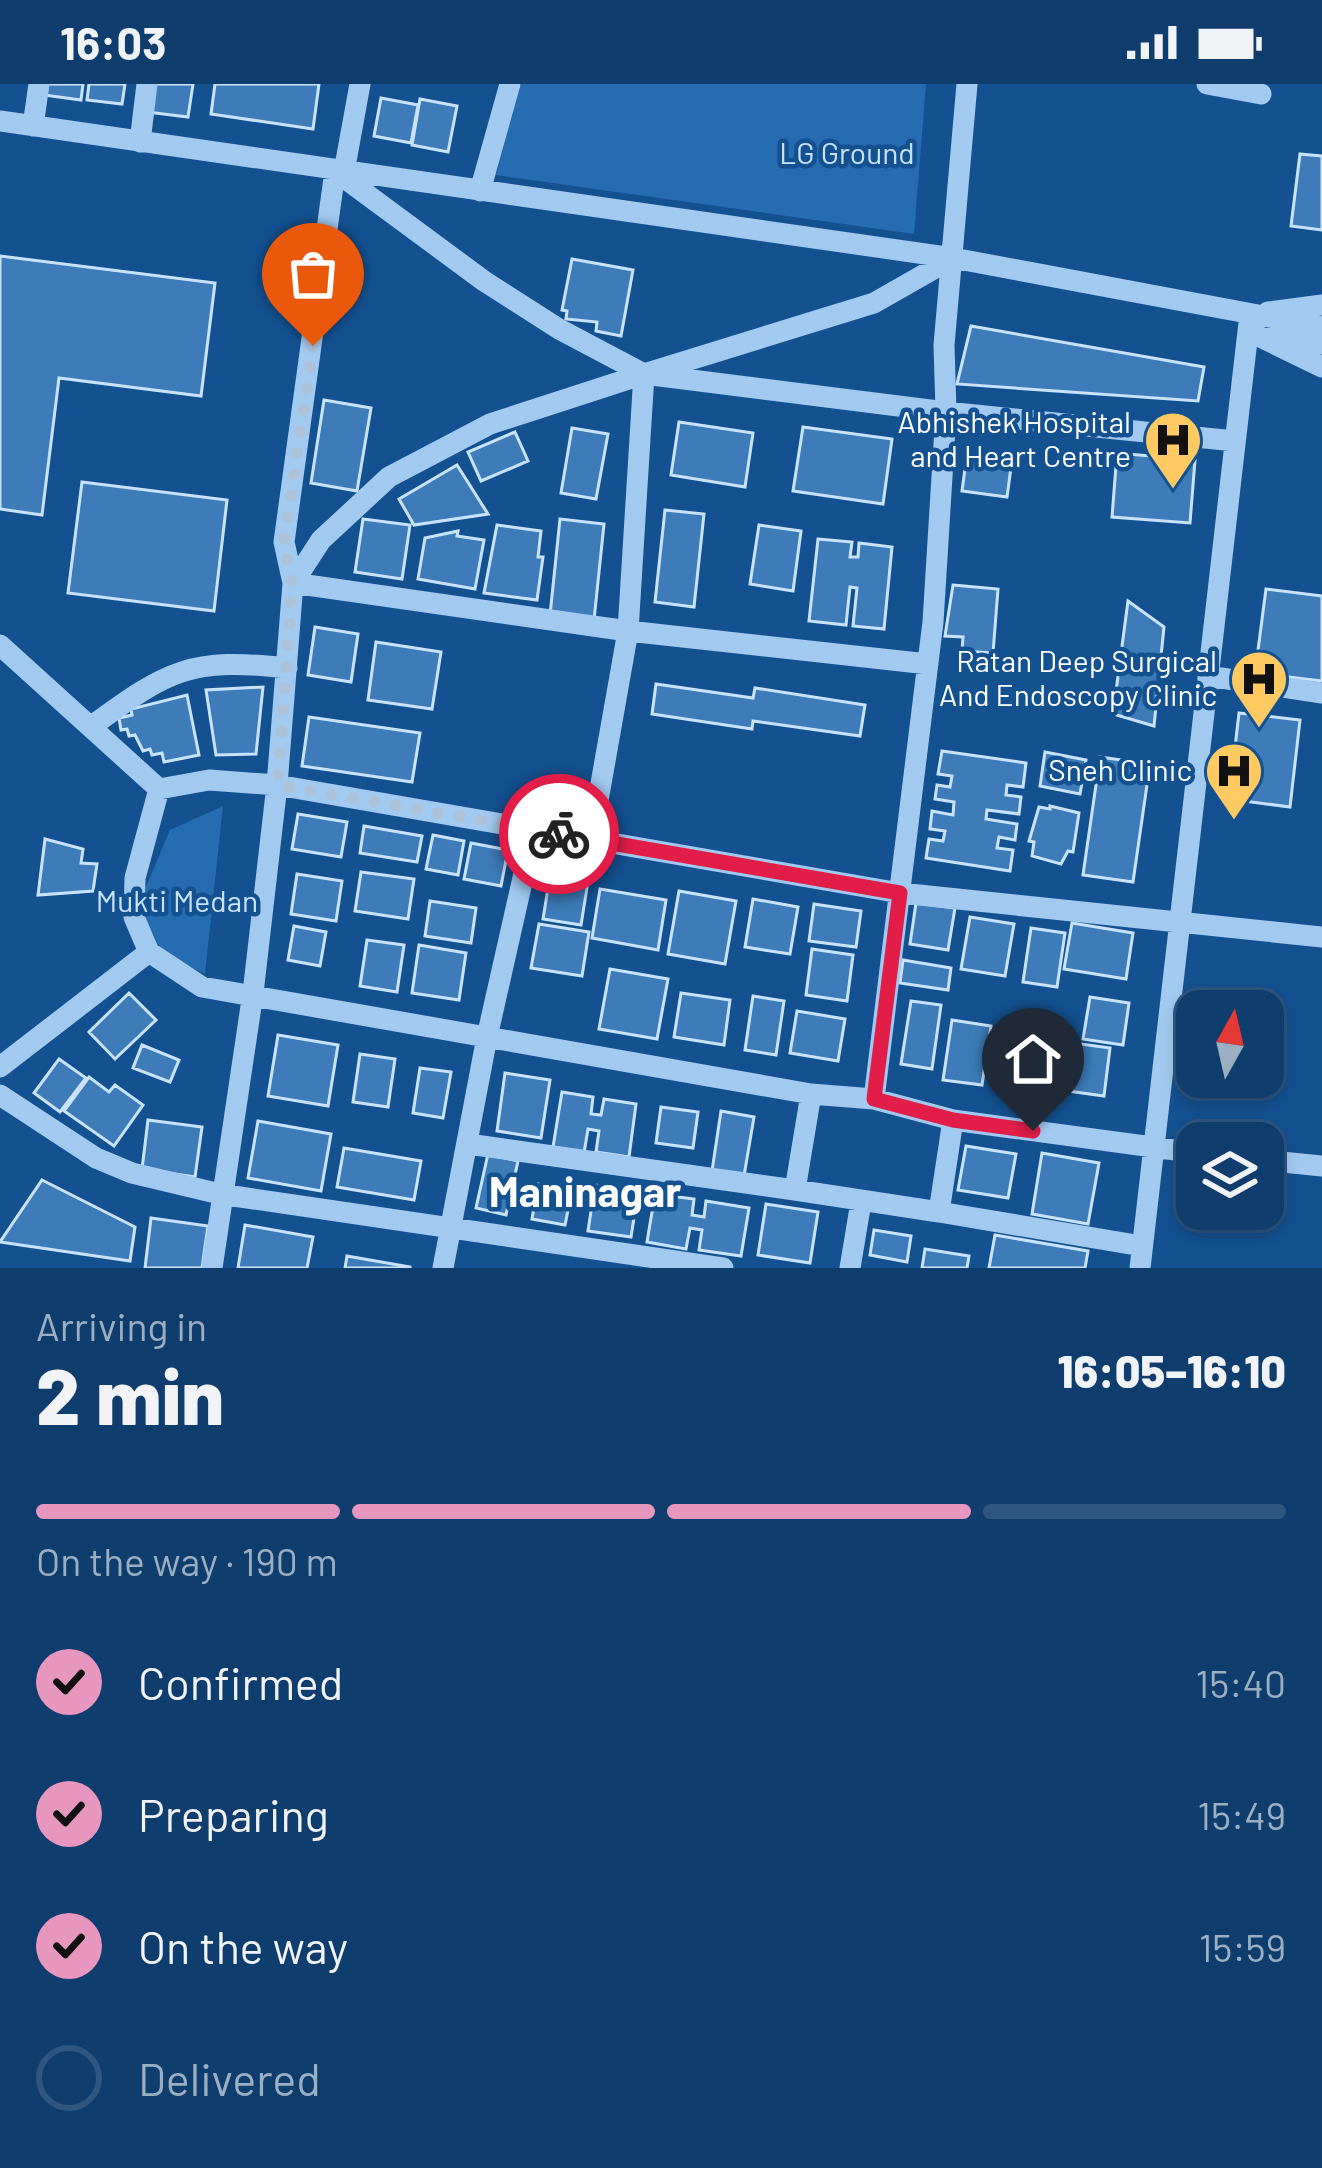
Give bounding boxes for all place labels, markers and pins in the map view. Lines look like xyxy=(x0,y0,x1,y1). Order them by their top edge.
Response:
pin xyxy=(262,223,364,346)
place label: Abhishek Hospital and Heart Centre xyxy=(897,403,1131,473)
hospital icon: Abhishek Hospital and Heart Centre xyxy=(1142,409,1204,491)
place label: Ratan Deep Surgical And Endoscopy Clinic xyxy=(939,642,1217,712)
hospital icon: Ratan Deep Surgical And Endoscopy Clinic xyxy=(1228,648,1290,730)
hospital icon: Sneh Clinic xyxy=(1203,740,1265,822)
place label: Sneh Clinic xyxy=(1048,751,1192,787)
pin xyxy=(982,1008,1084,1131)

